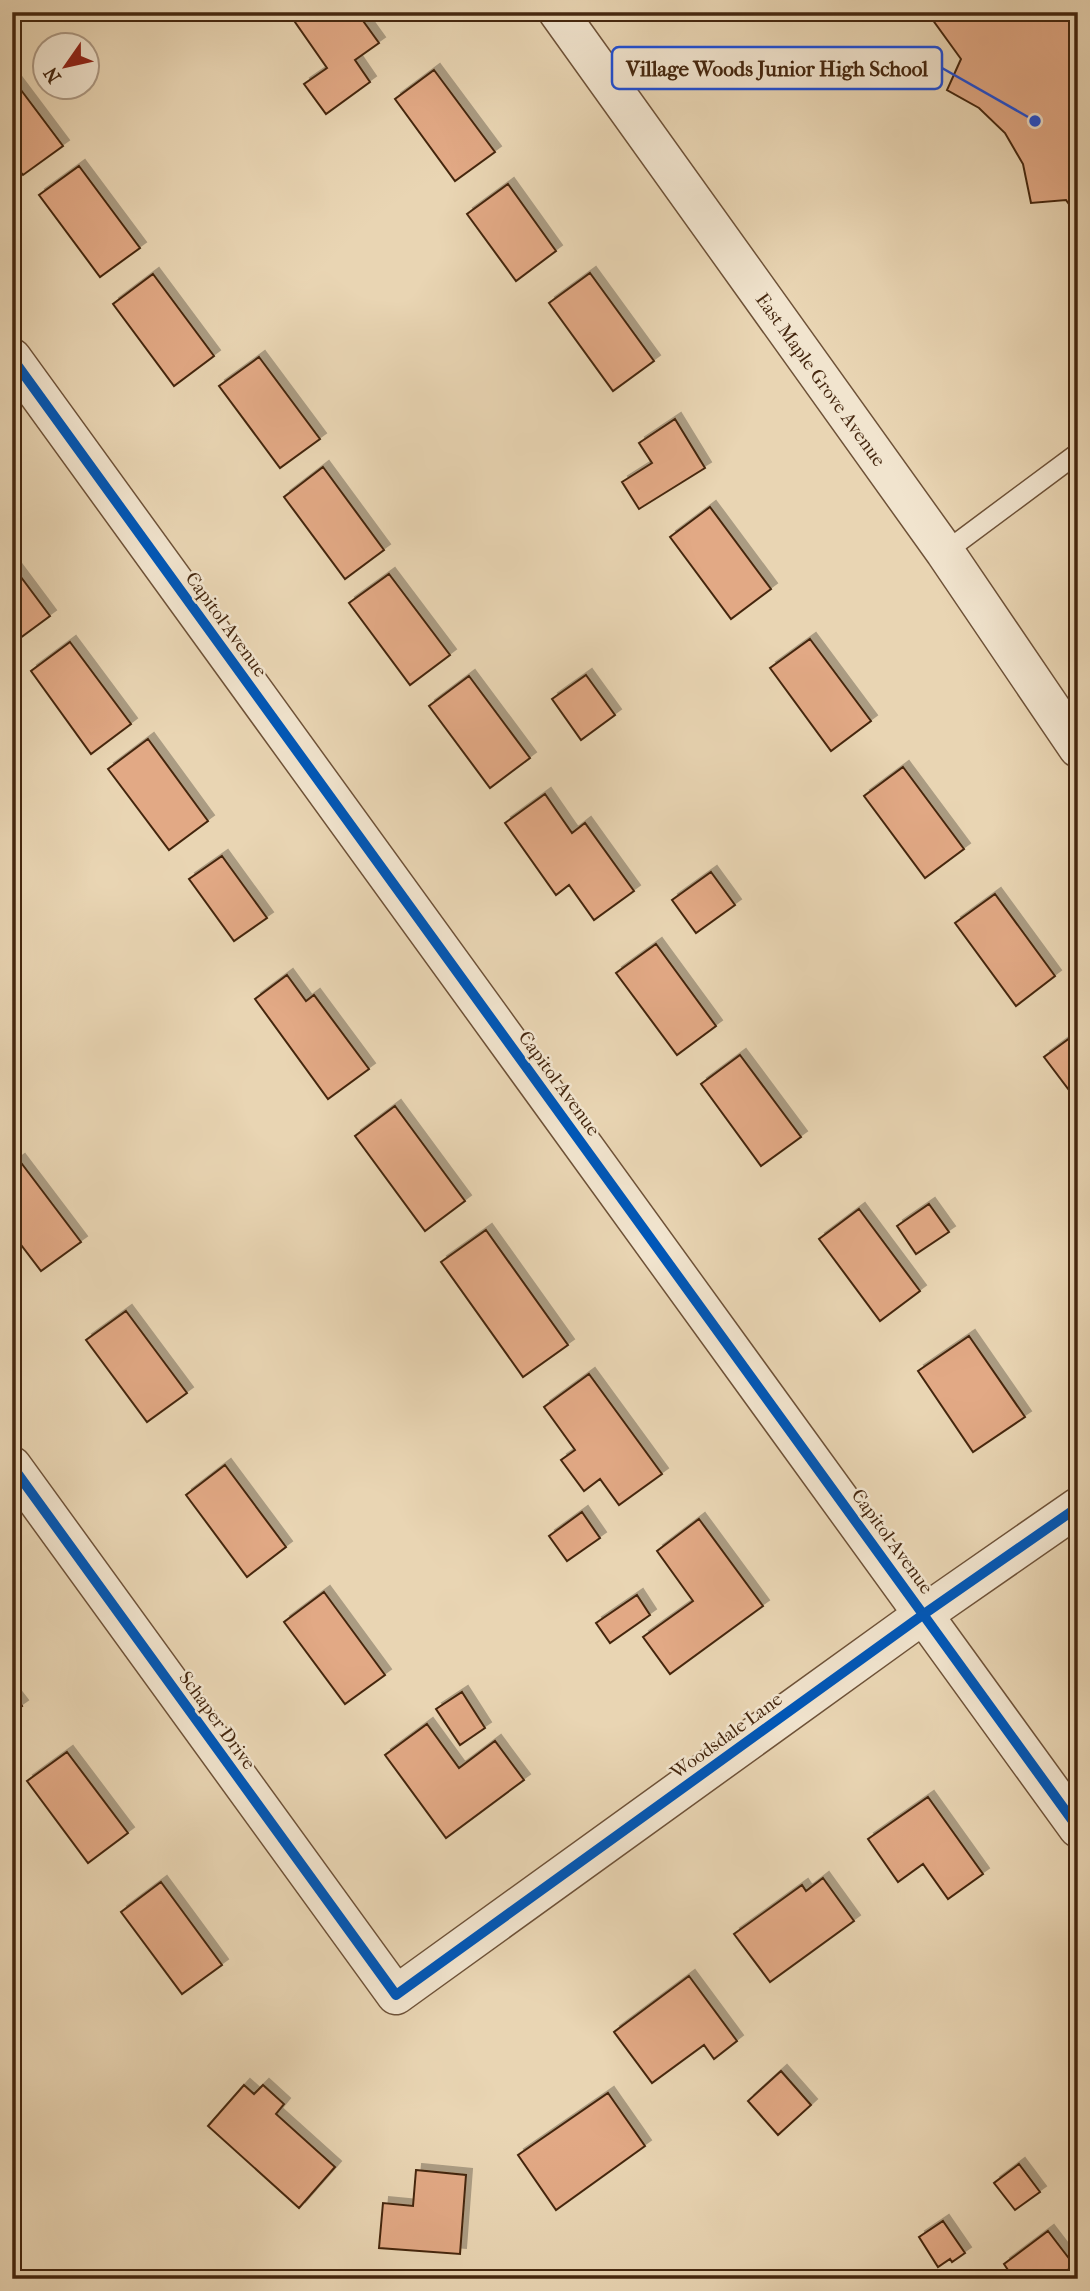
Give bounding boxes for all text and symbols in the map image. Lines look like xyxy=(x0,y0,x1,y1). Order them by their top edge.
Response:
north arrow xyxy=(32,32,102,102)
callout: Village Woods Junior High School xyxy=(612,47,942,89)
text: Village Woods Junior High School xyxy=(625,57,928,81)
text: N xyxy=(39,62,66,87)
street label: East Maple Grove Avenue xyxy=(751,289,890,471)
street label: Capitol Avenue xyxy=(181,568,272,681)
street label: Capitol Avenue xyxy=(514,1027,605,1140)
street label: Capitol Avenue xyxy=(847,1485,938,1598)
street label: Schaper Drive xyxy=(174,1667,260,1774)
street label: Woodsdale Lane xyxy=(666,1688,787,1784)

